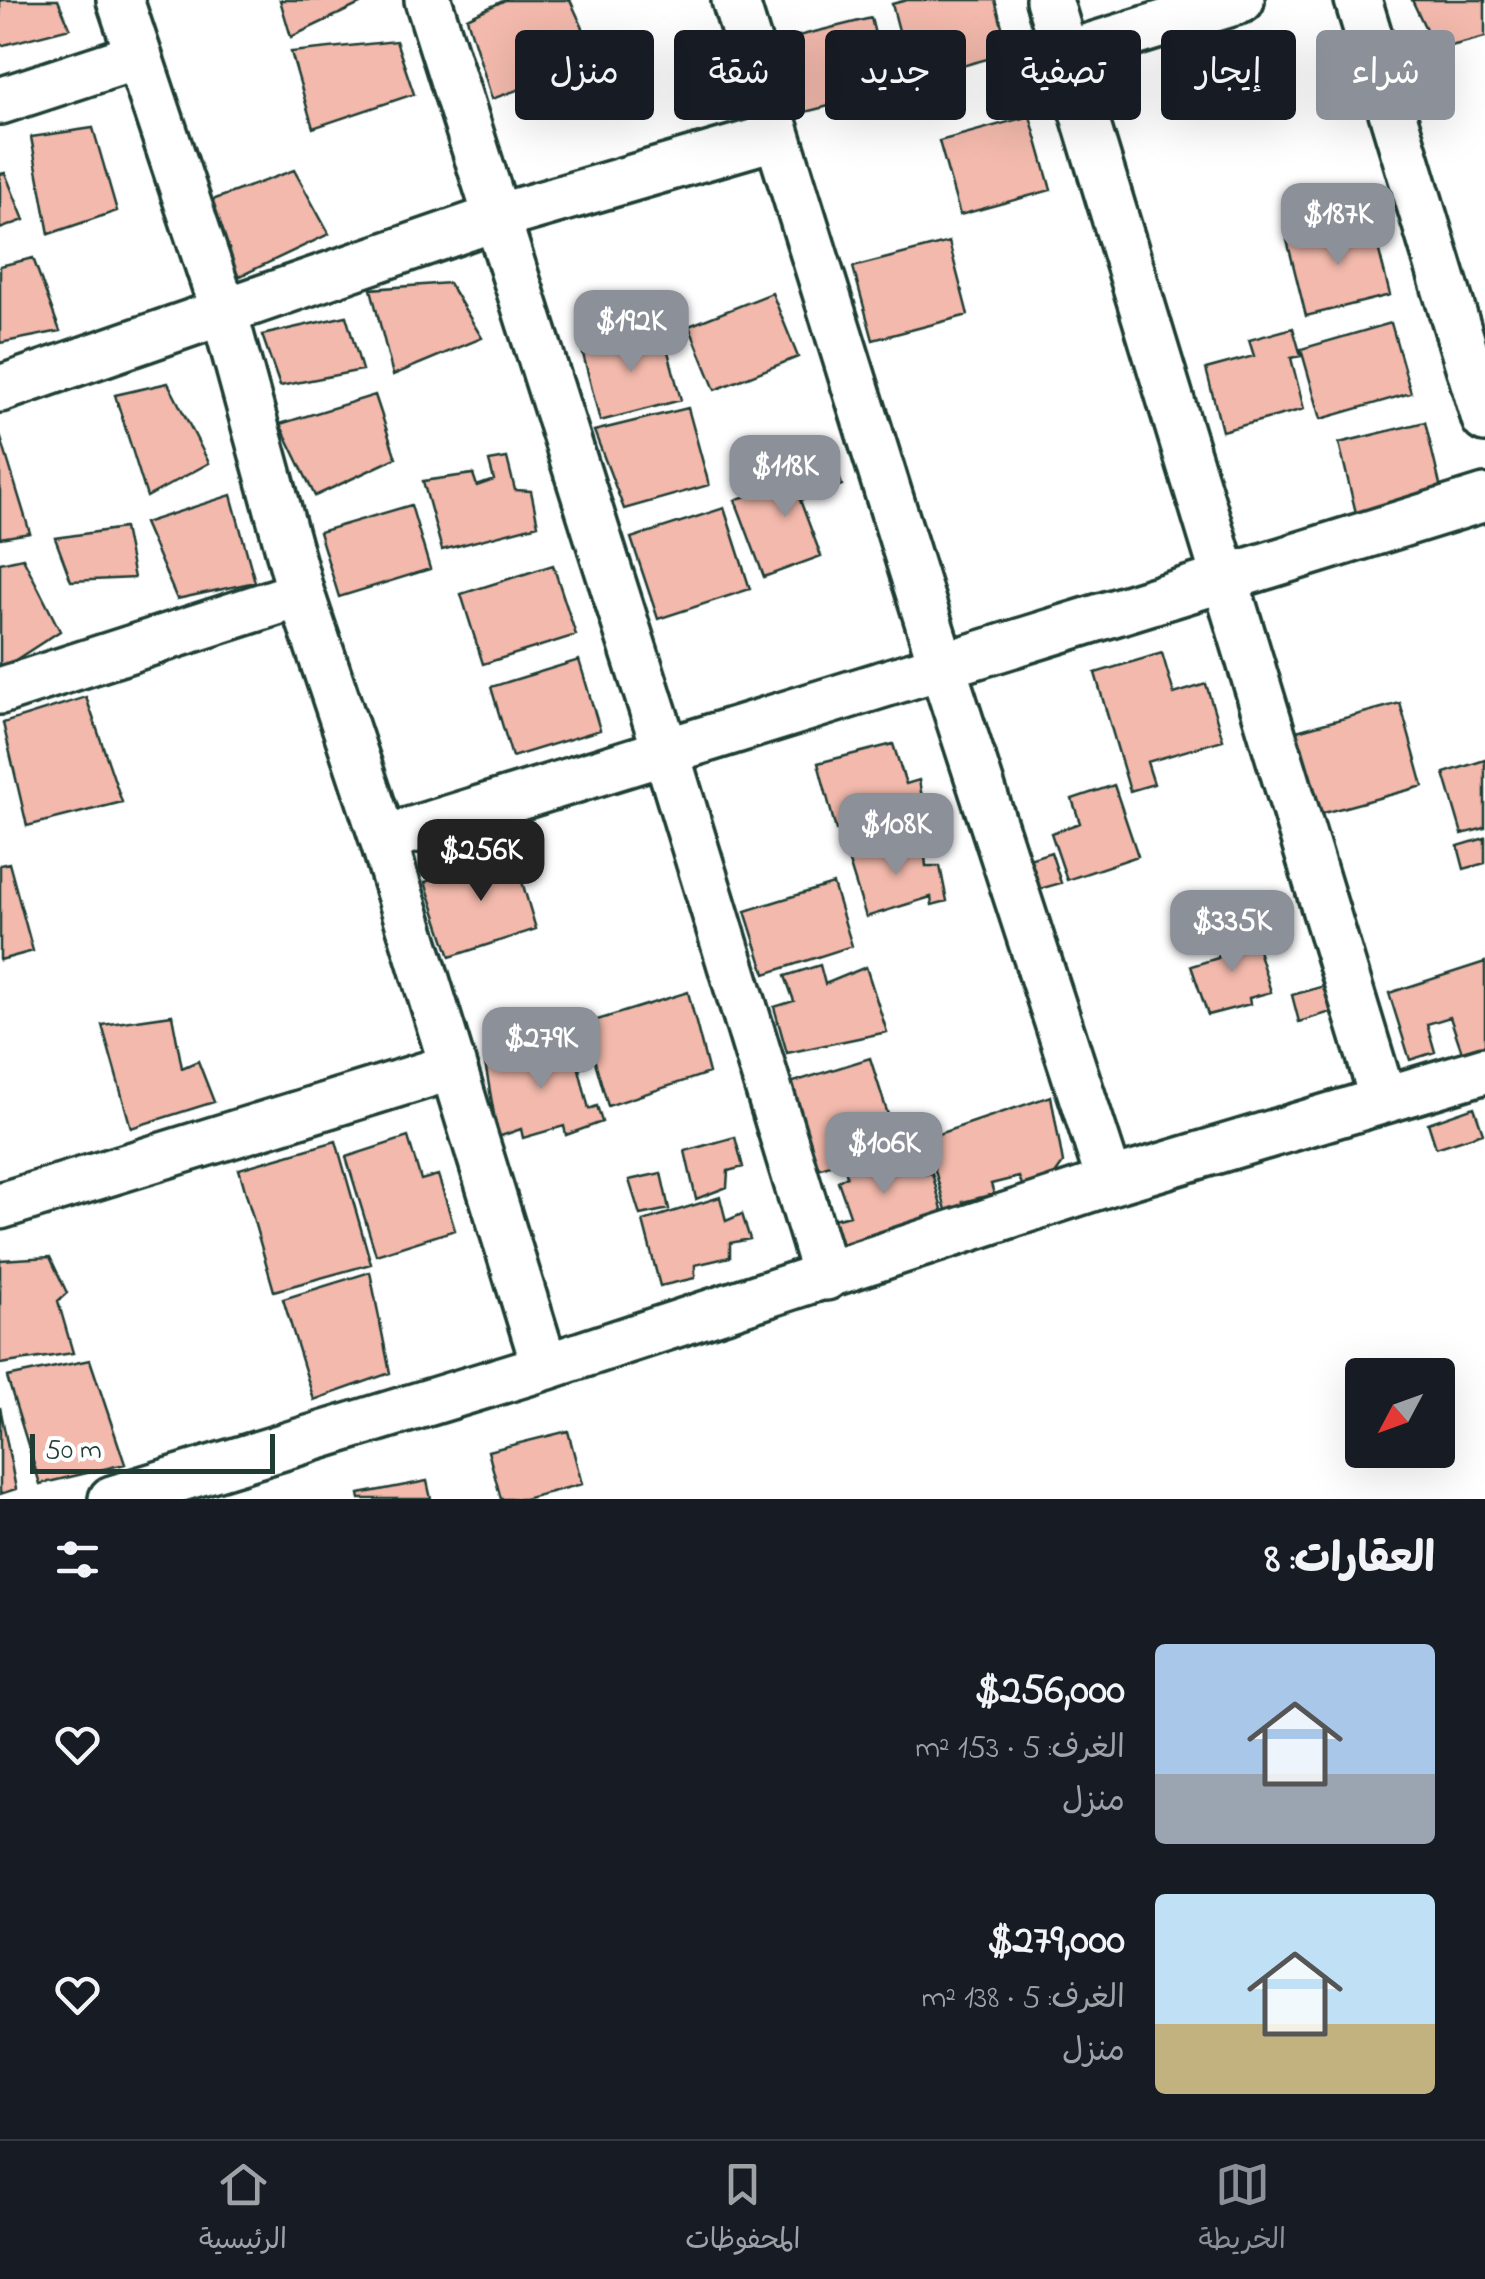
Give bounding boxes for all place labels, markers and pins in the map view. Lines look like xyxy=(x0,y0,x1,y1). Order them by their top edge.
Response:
pin: $187K xyxy=(1268,183,1408,268)
pin: $192K xyxy=(561,290,701,375)
pin: $118K xyxy=(715,435,855,520)
pin: $108K xyxy=(826,793,966,878)
pin: $256K xyxy=(411,819,551,904)
pin: $335K xyxy=(1162,890,1302,975)
pin: $279K xyxy=(471,1007,611,1092)
pin: $106K xyxy=(814,1112,954,1197)

